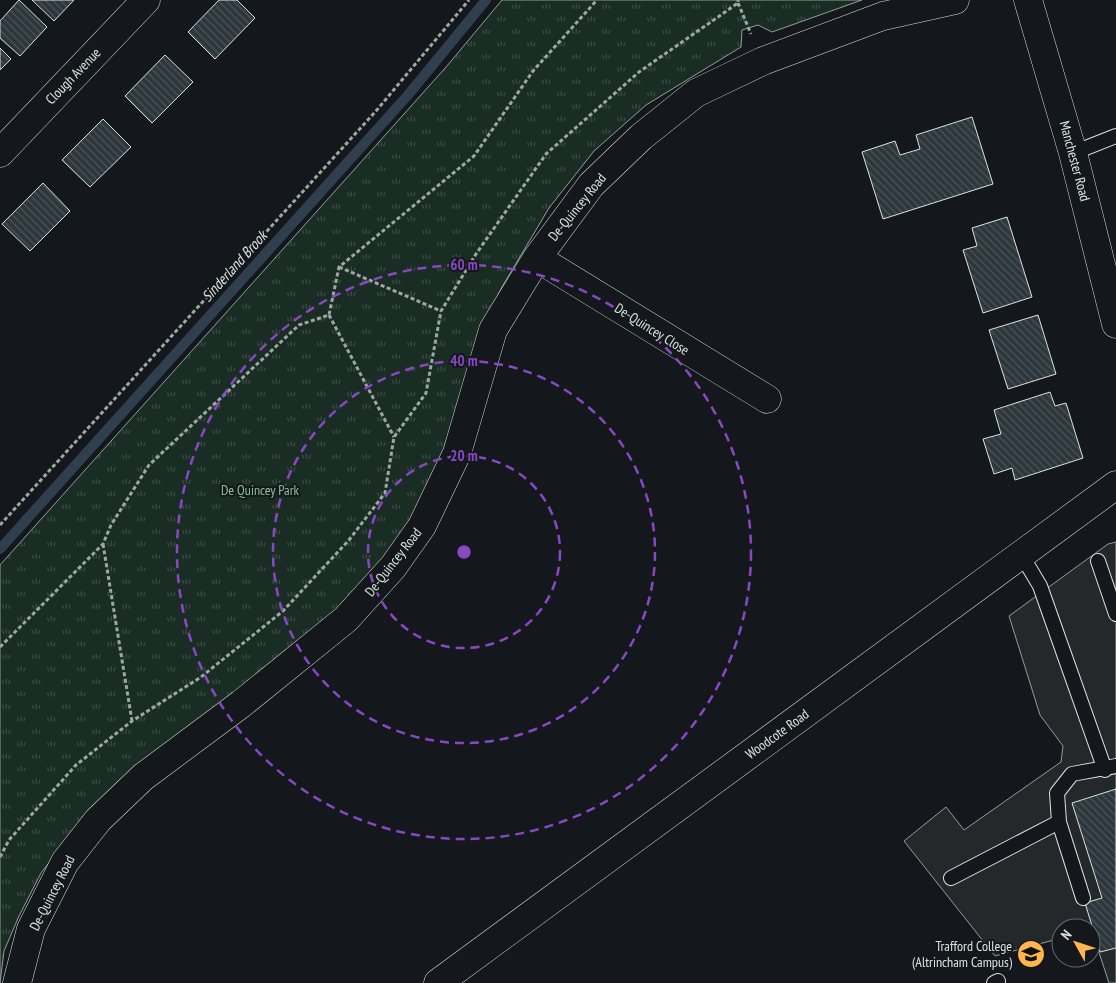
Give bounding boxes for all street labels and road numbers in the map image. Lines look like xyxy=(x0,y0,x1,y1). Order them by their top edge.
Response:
street label: Clough Avenue xyxy=(42,44,105,108)
street label: Manchester Road xyxy=(1056,119,1094,203)
street label: De-Quincey Road xyxy=(544,169,610,245)
street label: De-Quincey Close xyxy=(611,299,693,359)
street label: De-Quincey Road xyxy=(361,524,425,600)
street label: Woodcote Road xyxy=(742,705,812,763)
street label: De-Quincey Road xyxy=(25,852,79,934)

